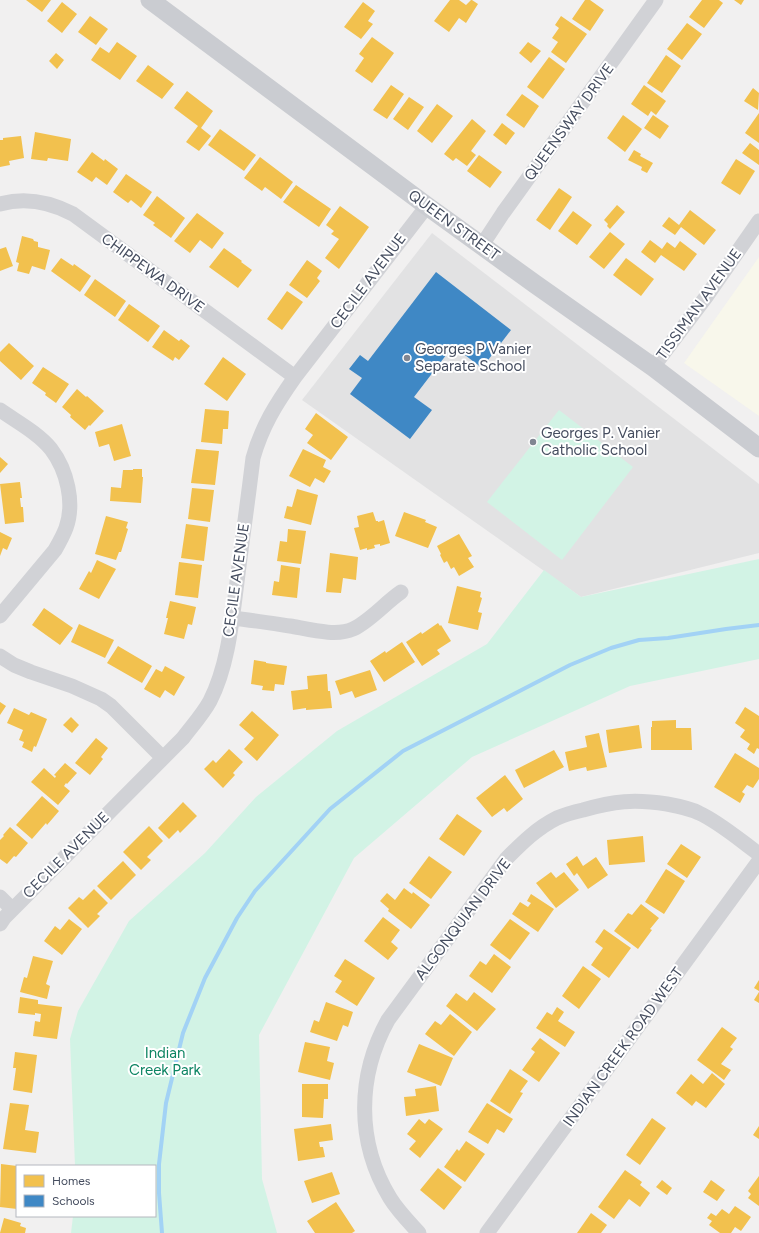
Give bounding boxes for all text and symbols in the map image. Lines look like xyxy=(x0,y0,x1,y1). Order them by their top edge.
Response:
street label: QUEENSWAY DRIVE xyxy=(520,60,618,184)
street label: QUEEN STREET xyxy=(405,186,504,265)
street label: CHIPPEWA DRIVE xyxy=(98,230,208,316)
street label: CECILE AVENUE xyxy=(326,230,410,332)
street label: TISSIMAN AVENUE xyxy=(653,245,745,363)
place label: Georges P Vanier Separate School xyxy=(415,340,531,375)
marker: Georges P Vanier Separate School xyxy=(402,353,412,363)
place label: Georges P. Vanier Catholic School xyxy=(541,424,660,459)
marker: Georges P. Vanier Catholic School xyxy=(528,437,538,447)
street label: CECILE AVENUE xyxy=(219,522,253,638)
street label: CECILE AVENUE xyxy=(19,808,113,902)
street label: ALGONQUIAN DRIVE xyxy=(411,855,515,983)
street label: INDIAN CREEK ROAD WEST xyxy=(559,963,687,1130)
park label: Indian Creek Park xyxy=(129,1044,202,1079)
legend xyxy=(16,1165,156,1217)
text: Homes xyxy=(52,1174,91,1188)
text: Schools xyxy=(52,1194,95,1208)

